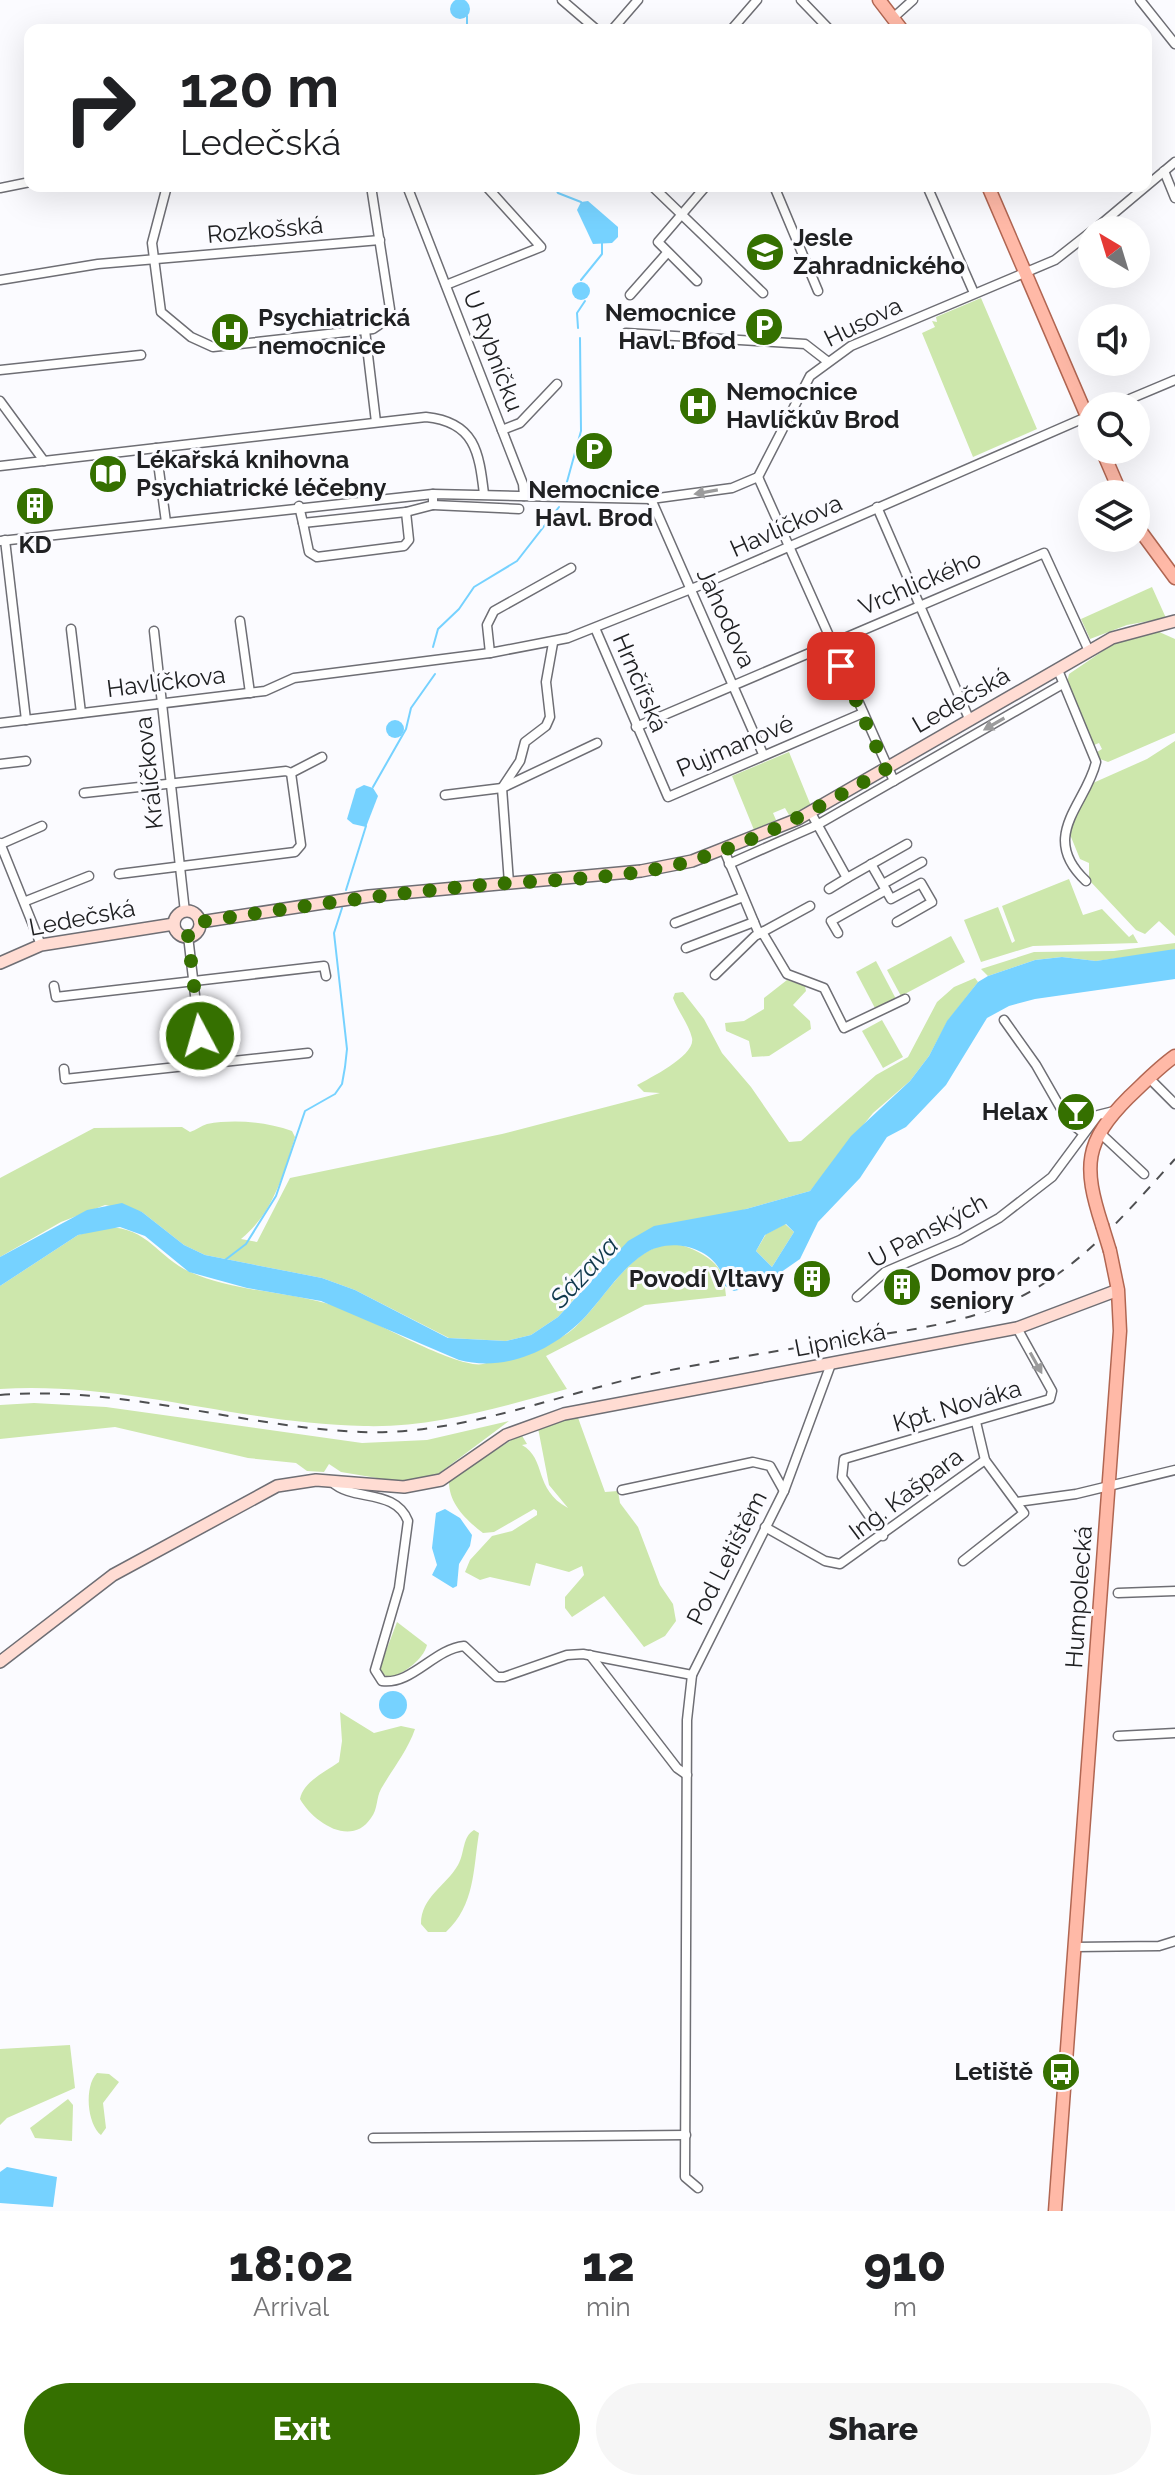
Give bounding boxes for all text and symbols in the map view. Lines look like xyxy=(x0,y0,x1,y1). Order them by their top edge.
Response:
text: 120 m xyxy=(180,54,339,120)
icon: right xyxy=(48,56,152,160)
text: Ledečská xyxy=(180,121,341,163)
street label: Rozkošská xyxy=(206,210,324,249)
north arrow xyxy=(1078,216,1150,288)
map controls xyxy=(1078,216,1150,552)
place label: Jesle Zahradnického xyxy=(793,223,965,280)
school or university icon: Jesle Zahradnického xyxy=(744,231,786,273)
street label: U Rybníčku xyxy=(457,286,530,415)
street label: Husova xyxy=(819,290,906,353)
place label: Nemocnice Havl. Bfod xyxy=(605,298,736,355)
place label: Psychiatrická nemocnice xyxy=(258,303,410,360)
button: sound xyxy=(1078,304,1150,376)
parking icon: Nemocnice Havl. Bfod xyxy=(743,306,785,348)
hospital icon: Psychiatrická nemocnice xyxy=(209,311,251,353)
place label: Nemocnice Havlíčkův Brod xyxy=(726,377,899,434)
hospital icon: Nemocnice Havlíčkův Brod xyxy=(677,385,719,427)
button: search xyxy=(1078,392,1150,464)
parking icon: Nemocnice Havl. Brod xyxy=(573,430,615,472)
place label: Lékařská knihovna Psychiatrické léčebny xyxy=(136,445,387,502)
library icon: Lékařská knihovna Psychiatrické léčebny xyxy=(87,453,129,495)
place label: Nemocnice Havl. Brod xyxy=(528,475,660,532)
button: layers xyxy=(1078,480,1150,552)
building icon: KD xyxy=(14,485,56,527)
one-way arrow xyxy=(693,487,718,499)
street label: Havlíčkova xyxy=(725,488,846,563)
place label: KD xyxy=(18,530,52,559)
street label: Vrchlického xyxy=(854,544,985,621)
street label: Jahodova xyxy=(691,563,762,672)
street label: Hrnčířská xyxy=(607,629,674,736)
pin xyxy=(807,632,875,700)
icon: arrive xyxy=(819,644,863,688)
street label: Havlíčkova xyxy=(105,660,227,703)
street label: Ledečská xyxy=(907,660,1014,739)
street label: Pujmanové xyxy=(672,708,798,783)
street label: Králíčkova xyxy=(128,715,169,831)
one-way arrow xyxy=(983,717,1005,731)
street label: Ledečská xyxy=(26,893,137,942)
position arrow xyxy=(158,994,242,1078)
bar icon: Helax xyxy=(1055,1091,1097,1133)
place label: Helax xyxy=(982,1097,1048,1126)
street label: U Panských xyxy=(863,1187,992,1274)
water label: Sázava xyxy=(543,1230,624,1315)
building icon: Povodí Vltavy xyxy=(791,1258,833,1300)
place label: Domov pro seniory xyxy=(930,1258,1055,1315)
place label: Povodí Vltavy xyxy=(629,1264,784,1293)
building icon: Domov pro seniory xyxy=(881,1266,923,1308)
street label: Lipnická xyxy=(792,1316,888,1363)
one-way arrow xyxy=(1029,1352,1043,1374)
street label: Kpt. Nováka xyxy=(889,1373,1024,1438)
street label: Ing. Kašpara xyxy=(843,1441,968,1546)
street label: Pod Letištěm xyxy=(680,1486,773,1630)
street label: Humpolecká xyxy=(1059,1525,1098,1669)
bus stop icon: Letiště xyxy=(1040,2051,1082,2093)
place label: Letiště xyxy=(954,2057,1033,2086)
text: 18:02 xyxy=(229,2236,353,2292)
text: 12 xyxy=(582,2236,635,2292)
text: 910 xyxy=(864,2236,946,2292)
text: Arrival xyxy=(253,2292,329,2322)
text: min xyxy=(586,2292,631,2322)
text: m xyxy=(893,2292,917,2322)
button: Exit xyxy=(24,2383,580,2475)
button: Share xyxy=(596,2383,1151,2475)

